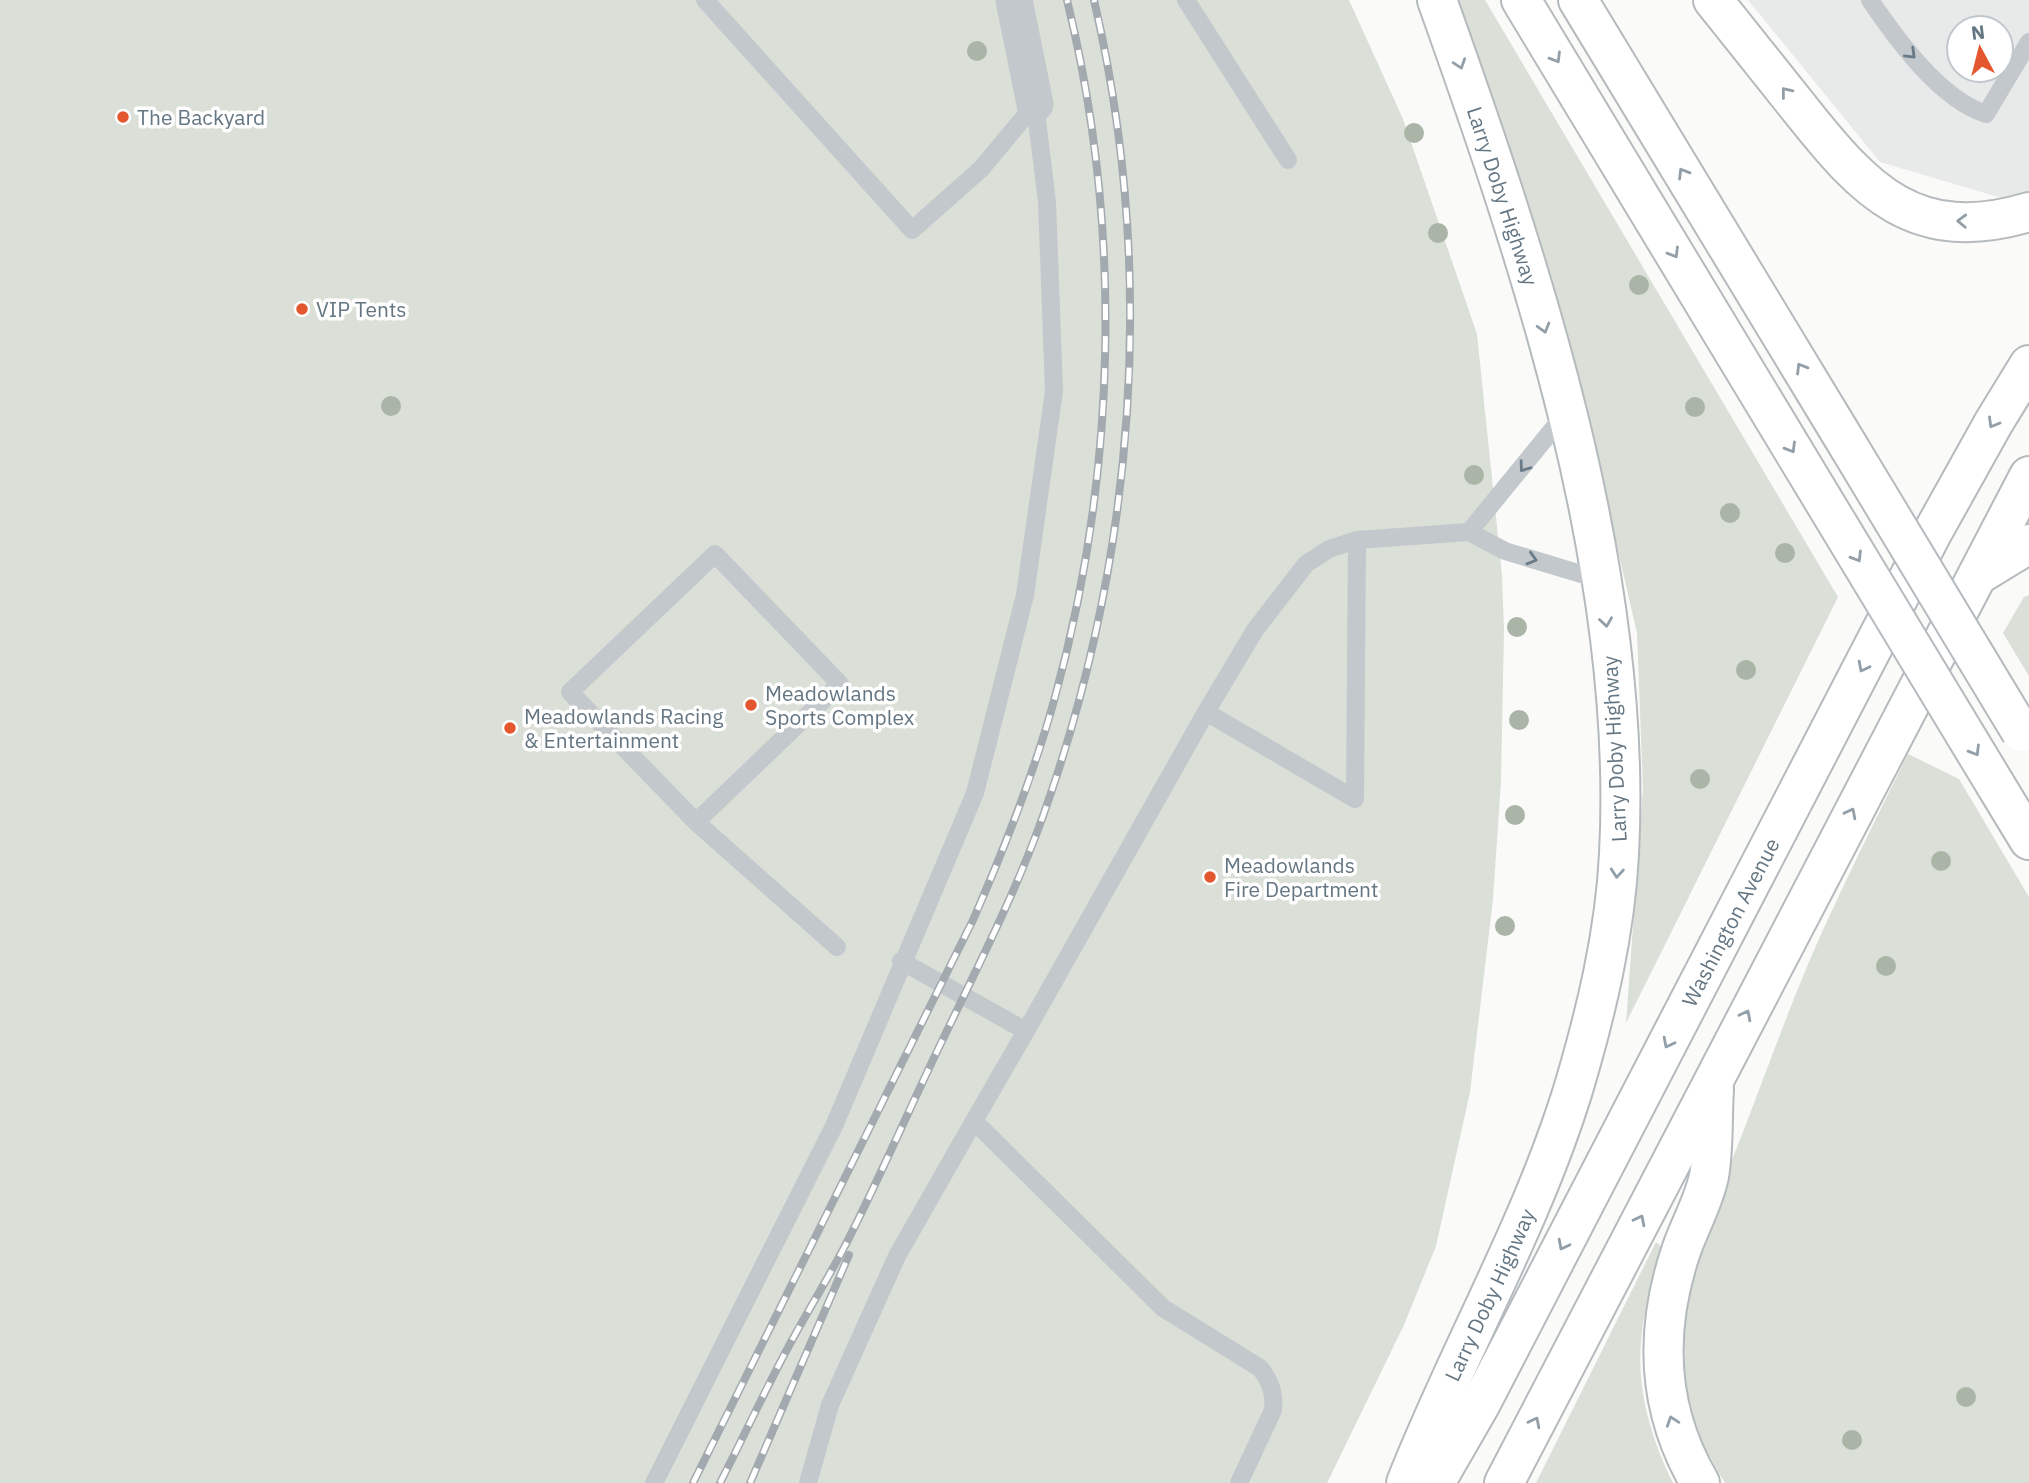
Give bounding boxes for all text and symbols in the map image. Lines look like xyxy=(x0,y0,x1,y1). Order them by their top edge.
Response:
north arrow xyxy=(1945,14,2015,84)
text: N xyxy=(1970,19,1986,45)
one-way arrow xyxy=(1903,46,1916,59)
one-way arrow xyxy=(1548,51,1561,64)
one-way arrow xyxy=(1452,58,1466,70)
one-way arrow xyxy=(1782,88,1795,100)
place label: The Backyard xyxy=(137,103,265,131)
street label: Larry Doby Highway xyxy=(1461,103,1545,290)
marker: The Backyard xyxy=(115,109,131,125)
one-way arrow xyxy=(1678,168,1691,181)
one-way arrow xyxy=(1956,214,1967,229)
one-way arrow xyxy=(1665,246,1678,259)
place label: VIP Tents xyxy=(316,295,407,323)
marker: VIP Tents xyxy=(294,301,310,317)
one-way arrow xyxy=(1535,322,1550,334)
one-way arrow xyxy=(1796,362,1809,375)
one-way arrow xyxy=(1988,416,2001,428)
one-way arrow xyxy=(1783,440,1796,453)
one-way arrow xyxy=(1520,459,1532,472)
one-way arrow xyxy=(1849,549,1862,562)
one-way arrow xyxy=(1525,550,1537,565)
one-way arrow xyxy=(1599,616,1614,628)
street label: Larry Doby Highway xyxy=(1595,655,1633,843)
one-way arrow xyxy=(1858,660,1871,672)
place label: Meadowlands Sports Complex xyxy=(765,679,915,731)
marker: Meadowlands Sports Complex xyxy=(743,697,759,713)
place label: Meadowlands Racing & Entertainment xyxy=(524,702,723,754)
marker: Meadowlands Racing & Entertainment xyxy=(502,720,518,736)
one-way arrow xyxy=(1967,744,1980,757)
one-way arrow xyxy=(1843,808,1857,820)
street label: Washington Avenue xyxy=(1675,833,1786,1011)
place label: Meadowlands Fire Department xyxy=(1224,851,1378,903)
one-way arrow xyxy=(1610,868,1625,879)
marker: Meadowlands Fire Department xyxy=(1202,869,1218,885)
one-way arrow xyxy=(1738,1010,1752,1022)
one-way arrow xyxy=(1662,1036,1676,1048)
street label: Larry Doby Highway xyxy=(1438,1204,1541,1385)
one-way arrow xyxy=(1631,1215,1645,1228)
one-way arrow xyxy=(1558,1238,1571,1250)
one-way arrow xyxy=(1666,1416,1680,1428)
one-way arrow xyxy=(1527,1417,1540,1430)

